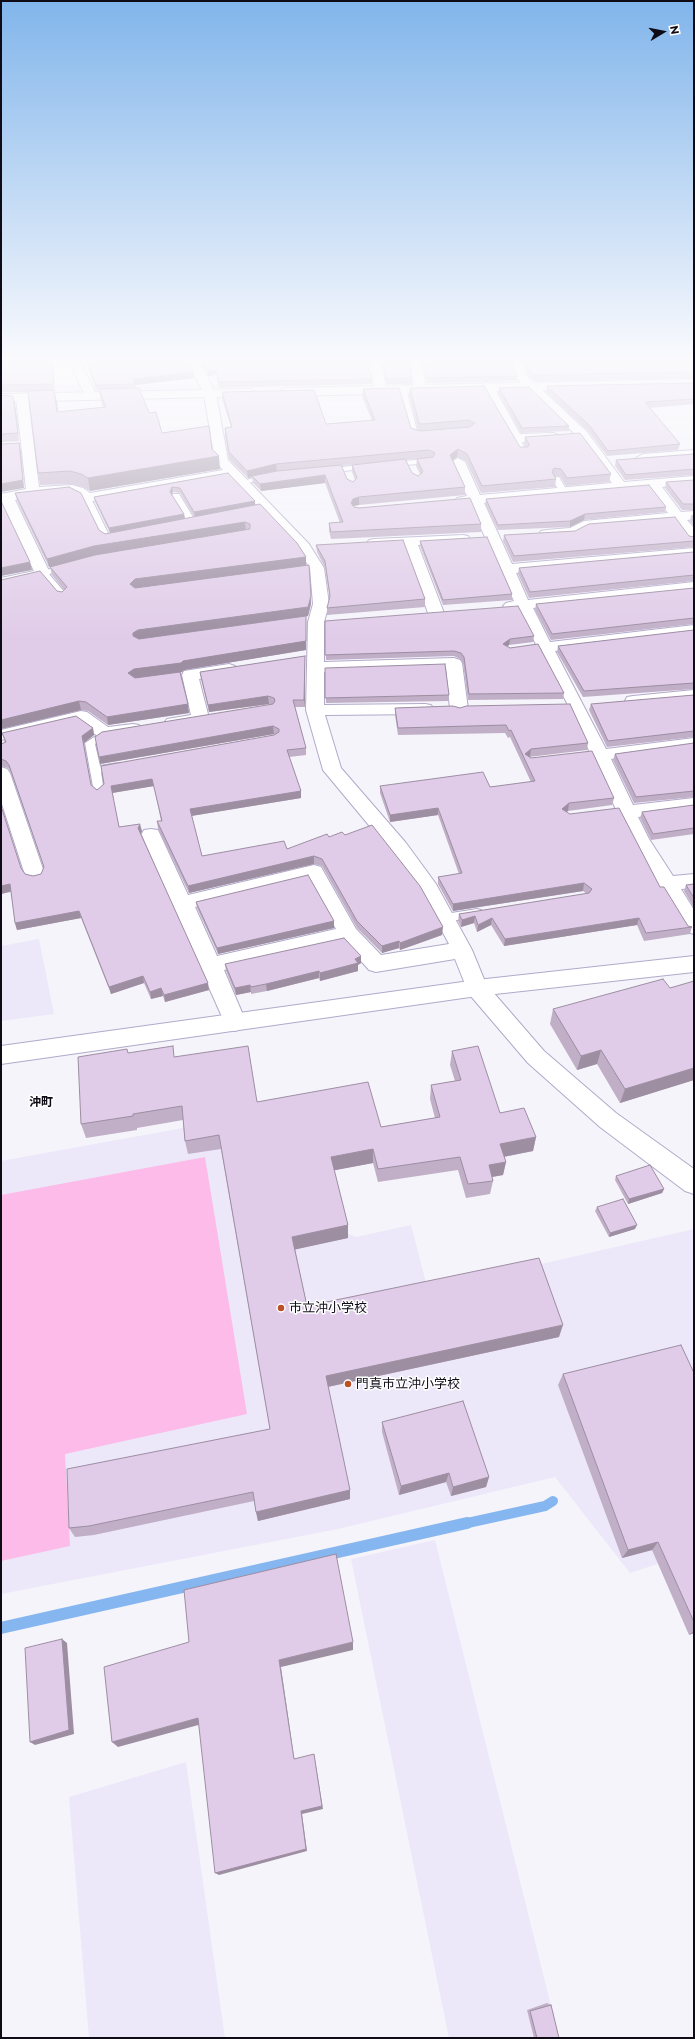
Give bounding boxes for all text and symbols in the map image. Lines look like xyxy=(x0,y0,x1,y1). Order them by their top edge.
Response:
north arrow xyxy=(643,12,683,52)
text: N xyxy=(667,24,682,36)
district label: 沖町 xyxy=(29,1095,53,1109)
place label: 市立沖小学校 xyxy=(289,1300,367,1316)
marker: 市立沖小学校 xyxy=(276,1303,286,1313)
place label: 門真市立沖小学校 xyxy=(356,1376,460,1392)
marker: 門真市立沖小学校 xyxy=(343,1379,353,1389)

